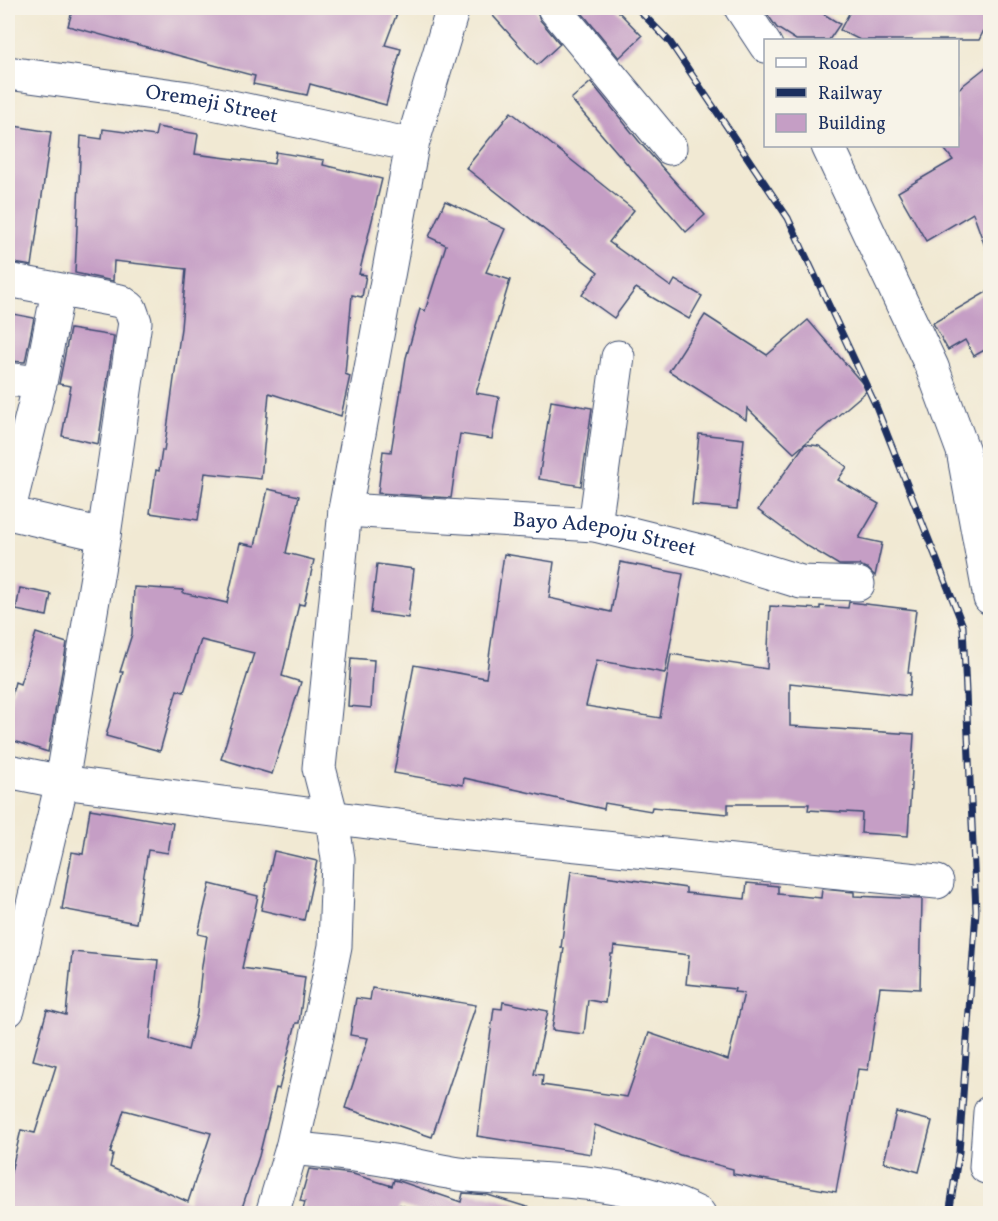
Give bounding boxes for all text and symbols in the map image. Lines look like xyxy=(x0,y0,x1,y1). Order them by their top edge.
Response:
legend xyxy=(764,39,959,147)
text: Road xyxy=(818,52,859,77)
street label: Oremeji Street xyxy=(144,78,280,131)
text: Railway xyxy=(818,82,882,107)
text: Building xyxy=(818,112,886,137)
street label: Bayo Adepoju Street xyxy=(512,506,699,564)

